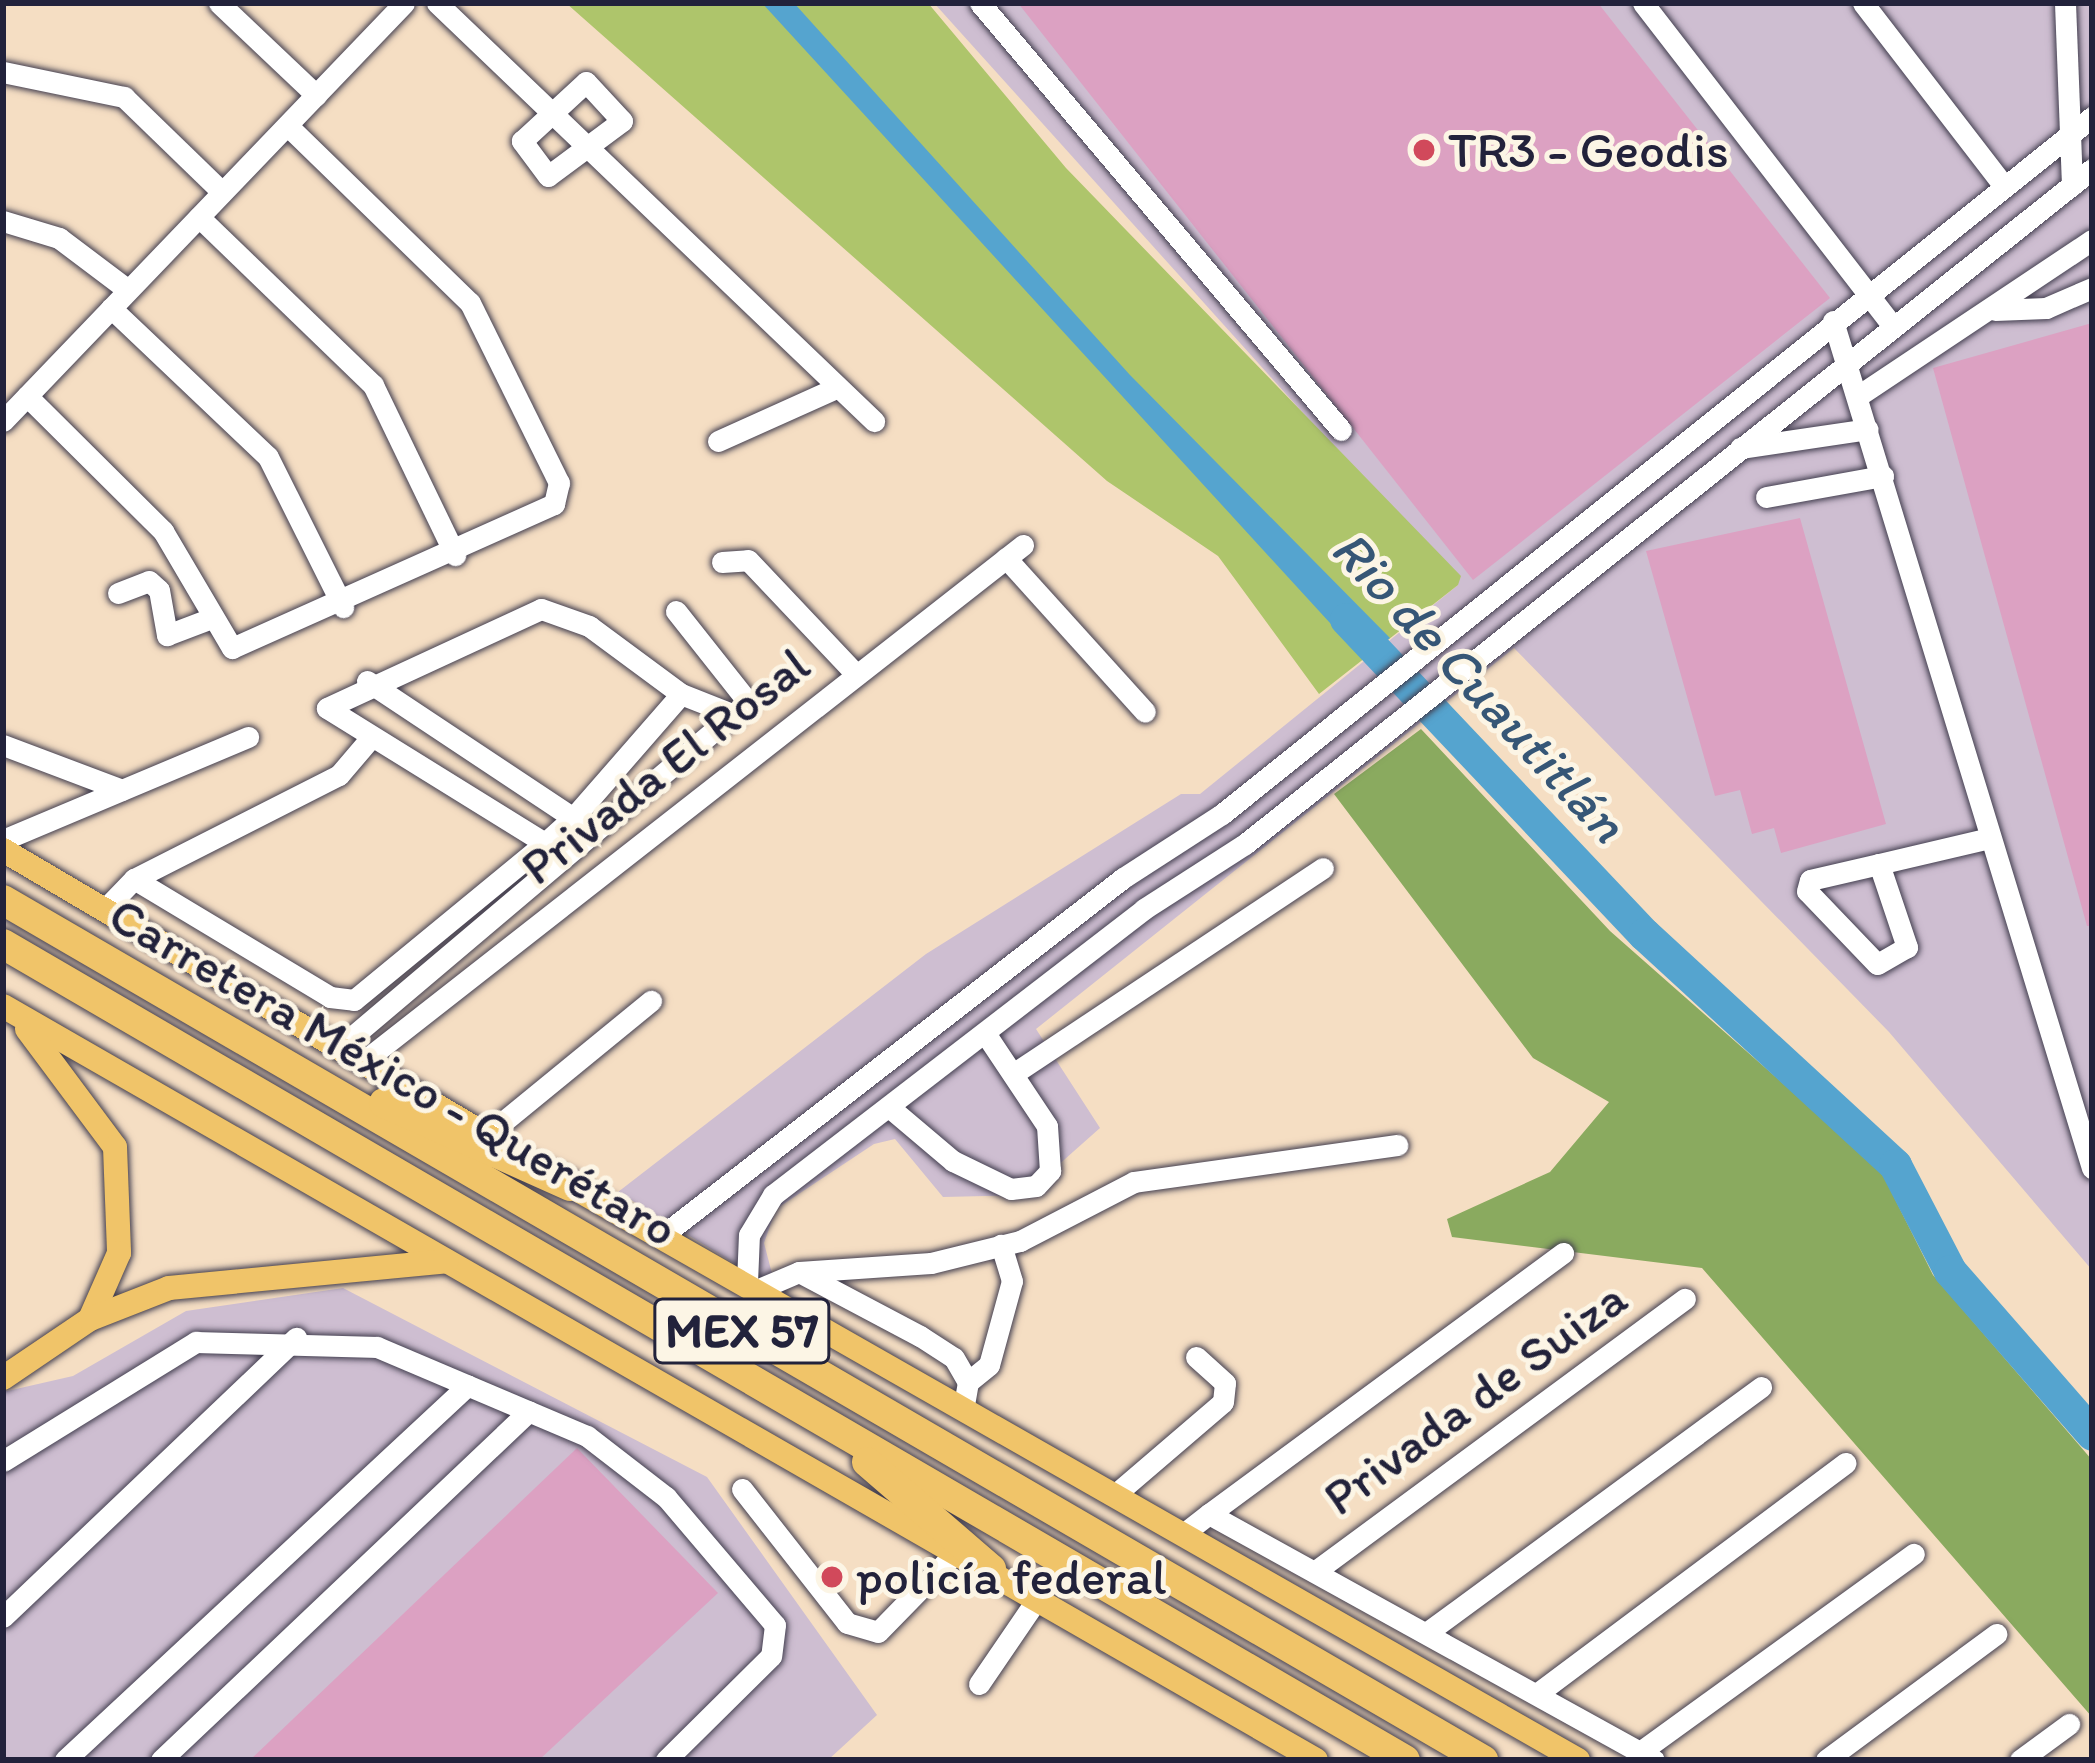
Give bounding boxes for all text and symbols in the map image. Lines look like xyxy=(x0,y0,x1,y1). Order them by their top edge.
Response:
place label: TR3 - Geodis xyxy=(1448,119,1729,181)
marker: TR3 - Geodis xyxy=(1411,137,1437,163)
water label: Rio de Cuautitlán xyxy=(1318,517,1640,855)
street label: Privada El Rosal xyxy=(508,634,822,898)
street label: Carretera México - Querétaro xyxy=(98,884,688,1260)
street label: Privada de Suiza xyxy=(1311,1267,1639,1529)
road number: MEX 57 xyxy=(652,1289,832,1373)
place label: policía federal xyxy=(856,1546,1167,1608)
marker: policía federal xyxy=(819,1564,845,1590)

